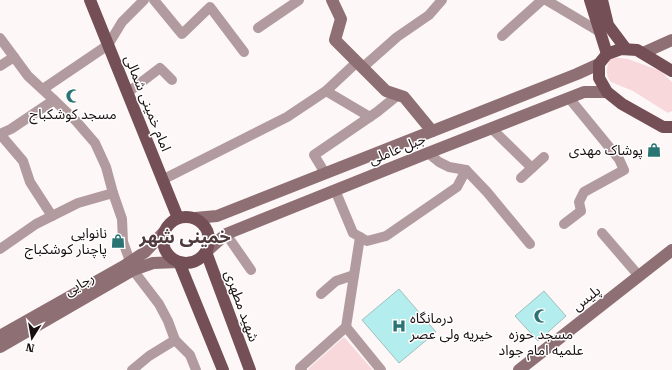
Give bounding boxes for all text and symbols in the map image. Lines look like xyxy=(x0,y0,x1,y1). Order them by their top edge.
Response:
street label: امام خمینی شمالی xyxy=(119,53,175,155)
mosque icon: مسجد کوشکباج xyxy=(65,88,81,104)
place label: مسجد کوشکباج xyxy=(29,106,117,125)
street label: جبل عاملی xyxy=(366,130,428,169)
place label: پوشاک مهدی xyxy=(569,142,643,160)
shop icon: پوشاک مهدی xyxy=(646,142,662,158)
place label: نانوایی پاچنار کوشکباج xyxy=(25,225,107,260)
district label: خمینی شهر xyxy=(138,226,231,248)
shop icon: نانوایی پاچنار کوشکباج xyxy=(110,233,126,249)
street label: شهید مطهری xyxy=(221,268,262,344)
street label: رجایی xyxy=(61,269,97,300)
street label: پلیس xyxy=(569,282,605,316)
mosque icon: مسجد حوزه علمیه امام جواد xyxy=(533,308,549,324)
place label: درمانگاه خیریه ولی عصر xyxy=(409,310,493,343)
north arrow xyxy=(12,318,52,358)
hospital icon: درمانگاه خیریه ولی عصر xyxy=(391,318,407,334)
place label: مسجد حوزه علمیه امام جواد xyxy=(499,326,583,361)
text: N xyxy=(24,340,36,355)

